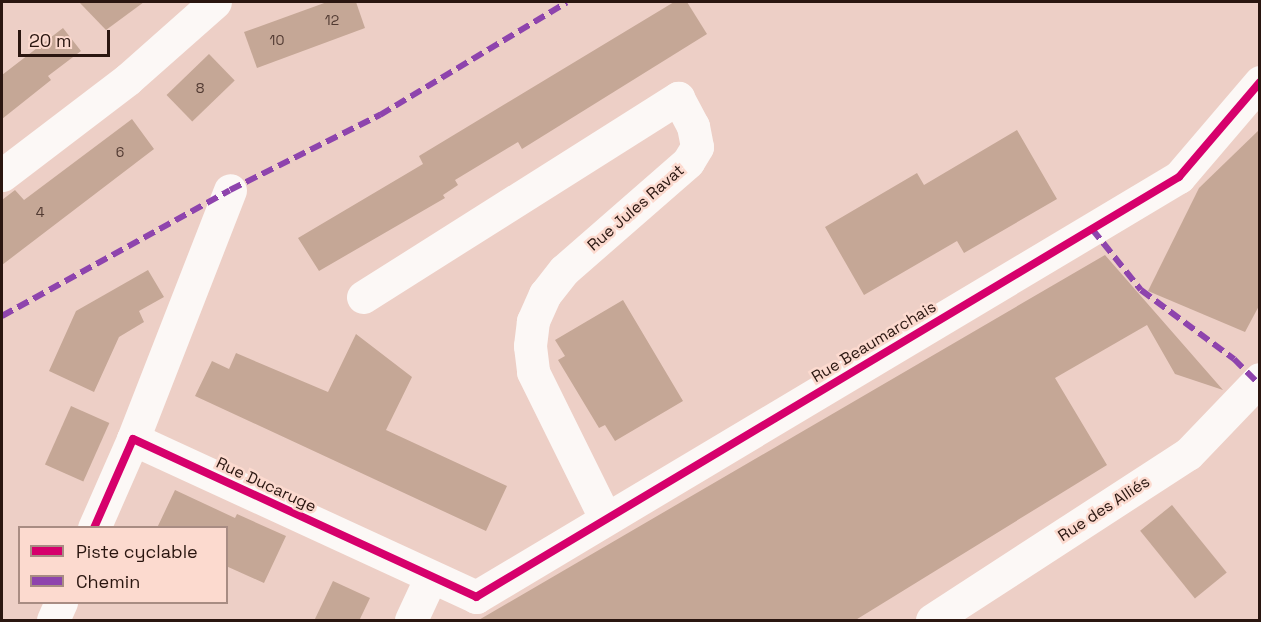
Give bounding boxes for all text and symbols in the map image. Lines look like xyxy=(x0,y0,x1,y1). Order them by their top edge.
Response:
house number: 12 xyxy=(325,12,339,28)
scale bar xyxy=(21,18,112,56)
text: 20 m xyxy=(29,29,72,52)
house number: 10 xyxy=(270,32,284,48)
house number: 8 xyxy=(196,80,204,96)
house number: 6 xyxy=(116,144,124,160)
street label: Rue Jules Ravat xyxy=(584,161,688,255)
house number: 4 xyxy=(36,204,44,220)
street label: Rue Beaumarchais xyxy=(808,297,940,387)
street label: Rue Ducaruge xyxy=(213,453,319,517)
street label: Rue des Alliés xyxy=(1055,472,1153,546)
legend xyxy=(18,526,228,604)
text: Piste cyclable xyxy=(76,540,198,563)
text: Chemin xyxy=(76,570,140,593)

